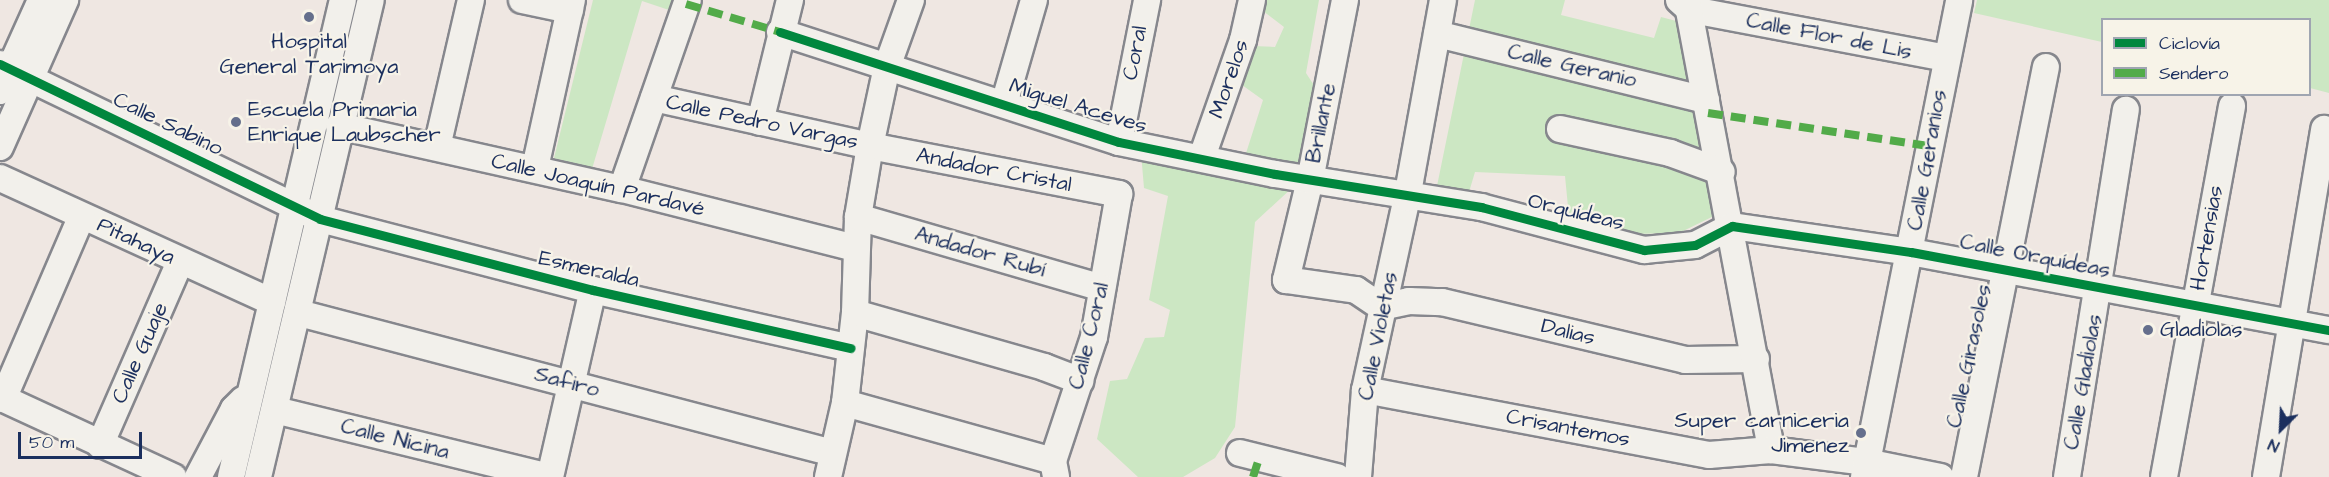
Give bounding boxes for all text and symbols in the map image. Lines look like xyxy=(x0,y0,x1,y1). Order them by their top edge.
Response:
street label: Calle Flor de Lis xyxy=(1744,7,1914,65)
marker: Hospital General Tarimoya xyxy=(300,8,318,26)
legend xyxy=(2101,18,2311,96)
street label: Coral xyxy=(1117,24,1153,82)
place label: Hospital General Tarimoya xyxy=(220,28,398,80)
text: Ciclovía xyxy=(2159,31,2220,56)
street label: Morelos xyxy=(1203,36,1255,122)
street label: Calle Geranio xyxy=(1505,38,1639,94)
text: Sendero xyxy=(2159,61,2228,86)
street label: Miguel Aceves xyxy=(1006,73,1150,139)
street label: Brillante xyxy=(1300,81,1342,165)
street label: Calle Sabino xyxy=(109,86,227,162)
street label: Calle Geranios xyxy=(1902,87,1952,233)
street label: Calle Pedro Vargas xyxy=(664,89,860,155)
place label: Escuela Primaria Enrique Laubscher xyxy=(248,96,441,148)
marker: Escuela Primaria Enrique Laubscher xyxy=(229,115,243,129)
street label: Andador Cristal xyxy=(914,142,1074,198)
street label: Calle Joaquín Pardavé xyxy=(489,148,707,222)
street label: Hortensias xyxy=(2185,183,2229,293)
street label: Orquídeas xyxy=(1525,187,1627,237)
street label: Pitahaya xyxy=(93,212,179,270)
street label: Andador Rubí xyxy=(912,221,1048,283)
street label: Calle Orquídeas xyxy=(1958,228,2112,284)
street label: Esmeralda xyxy=(536,245,642,293)
street label: Calle Violetas xyxy=(1353,269,1403,403)
street label: Calle Coral xyxy=(1063,280,1115,392)
street label: Calle Girasoles xyxy=(1941,282,1997,430)
street label: Calle Guaje xyxy=(106,298,174,408)
street label: Calle Gladiolas xyxy=(2058,312,2108,452)
street label: Dalias xyxy=(1538,313,1598,351)
place label: Gladiolas xyxy=(2160,317,2243,343)
marker: Gladiolas xyxy=(2141,323,2155,337)
street label: Safiro xyxy=(532,361,602,403)
north arrow xyxy=(2251,399,2311,459)
street label: Crisantemos xyxy=(1504,403,1632,453)
place label: Super carniceria Jimenez xyxy=(1675,407,1849,458)
street label: Calle Nicina xyxy=(338,413,452,465)
scale bar xyxy=(21,420,146,458)
marker: Super carniceria Jimenez xyxy=(1854,426,1868,440)
text: 50 m xyxy=(29,430,74,455)
text: N xyxy=(2265,433,2283,458)

